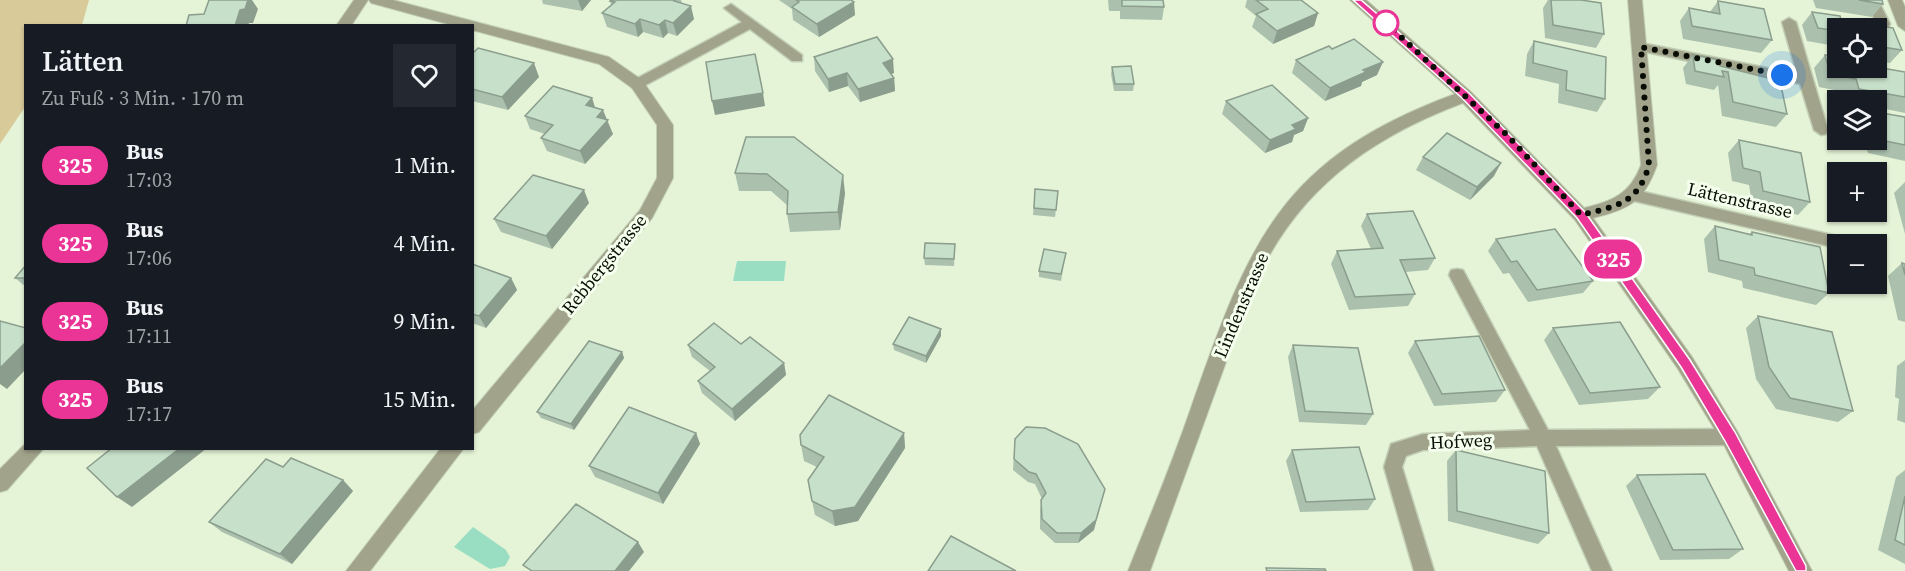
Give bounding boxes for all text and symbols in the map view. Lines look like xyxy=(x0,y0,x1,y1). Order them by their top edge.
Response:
unlabelled marker xyxy=(1373,10,1399,36)
map controls xyxy=(1827,18,1887,294)
button: locate xyxy=(1827,18,1887,78)
text: Lätten xyxy=(42,42,124,80)
button: heart xyxy=(393,44,456,107)
your location xyxy=(1767,60,1797,90)
text: Zu Fuß · 3 Min. · 170 m xyxy=(42,84,244,112)
button: layers xyxy=(1827,90,1887,150)
text: Bus xyxy=(126,136,163,166)
text: 1 Min. xyxy=(394,150,456,180)
text: 325 xyxy=(58,151,92,180)
button: + xyxy=(1827,162,1887,222)
text: 17:03 xyxy=(126,166,172,194)
street label: Lättenstrasse xyxy=(1685,176,1795,224)
street label: Rebbergstrasse xyxy=(556,209,652,319)
text: Bus xyxy=(126,214,163,244)
text: 4 Min. xyxy=(394,228,456,258)
text: 325 xyxy=(58,229,92,258)
button: − xyxy=(1827,234,1887,294)
line badge: 325 xyxy=(1578,240,1648,278)
text: 17:06 xyxy=(126,244,172,272)
text: 325 xyxy=(1596,245,1630,274)
street label: Lindenstrasse xyxy=(1208,248,1274,362)
text: Bus xyxy=(126,292,163,322)
text: 9 Min. xyxy=(394,306,456,336)
text: 325 xyxy=(58,307,92,336)
text: 17:11 xyxy=(126,322,172,350)
text: Bus xyxy=(126,370,163,400)
text: 15 Min. xyxy=(383,384,456,414)
text: 325 xyxy=(58,385,92,414)
text: 17:17 xyxy=(126,400,172,428)
street label: Hofweg xyxy=(1429,427,1493,455)

